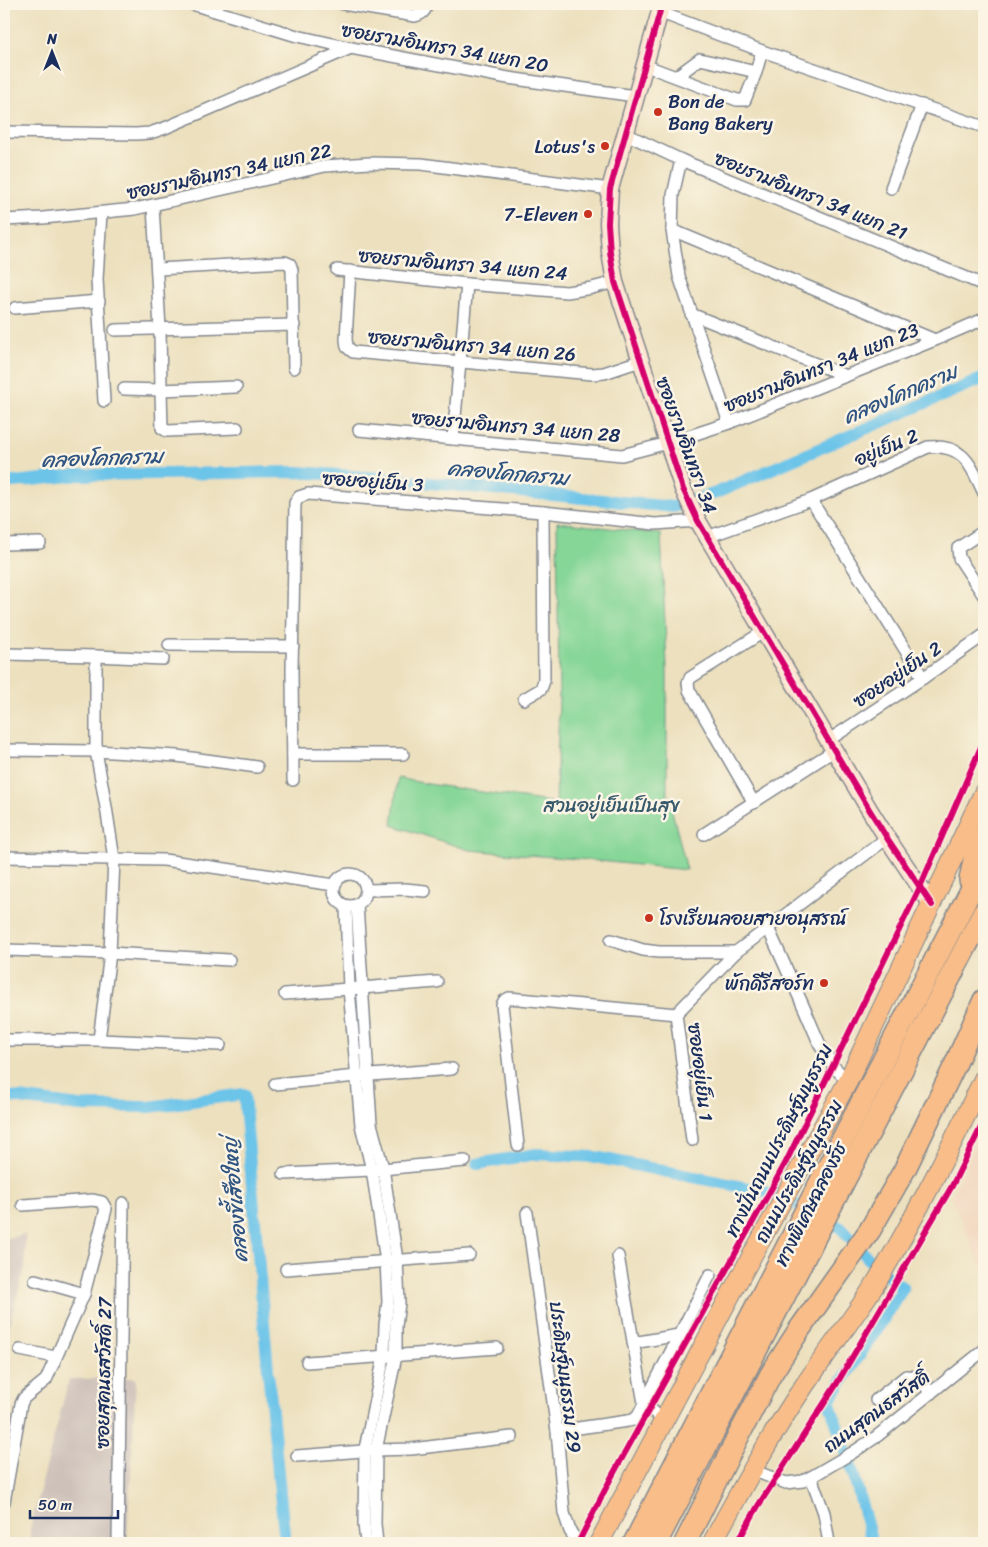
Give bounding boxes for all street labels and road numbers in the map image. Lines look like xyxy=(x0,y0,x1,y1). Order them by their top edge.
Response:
street label: ซอยรามอินทรา 34 แยก 20 xyxy=(339,13,551,82)
street label: ซอยรามอินทรา 34 แยก 22 xyxy=(124,134,335,209)
street label: ซอยรามอินทรา 34 แยก 21 xyxy=(709,142,912,249)
street label: ซอยรามอินทรา 34 แยก 24 xyxy=(357,239,569,290)
street label: ซอยรามอินทรา 34 แยก 23 xyxy=(719,313,924,422)
street label: ซอยรามอินทรา 34 แยก 26 xyxy=(367,320,577,371)
street label: ซอยรามอินทรา 34 xyxy=(646,372,727,519)
street label: ซอยรามอินทรา 34 แยก 28 xyxy=(410,401,622,452)
street label: อยู่เย็น 2 xyxy=(848,419,924,476)
street label: ซอยอยู่เย็น 3 xyxy=(321,462,425,502)
street label: ซอยอยู่เย็น 2 xyxy=(846,632,949,716)
street label: ซอยอยู่เย็น 1 xyxy=(678,1021,723,1123)
street label: ทางปั่นถนนประดิษฐ์มนูธรรม xyxy=(719,1040,837,1240)
street label: ถนนประดิษฐ์มนูธรรม xyxy=(749,1095,847,1247)
street label: ทางพิเศษฉลองรัช xyxy=(765,1134,857,1272)
street label: ซอยสุคนธสวัสดิ์ 27 xyxy=(86,1296,121,1449)
street label: ประดิษฐ์มนูธรรม 29 xyxy=(540,1299,591,1455)
street label: ถนนสุคนธสวัสดิ์ xyxy=(816,1359,940,1462)

